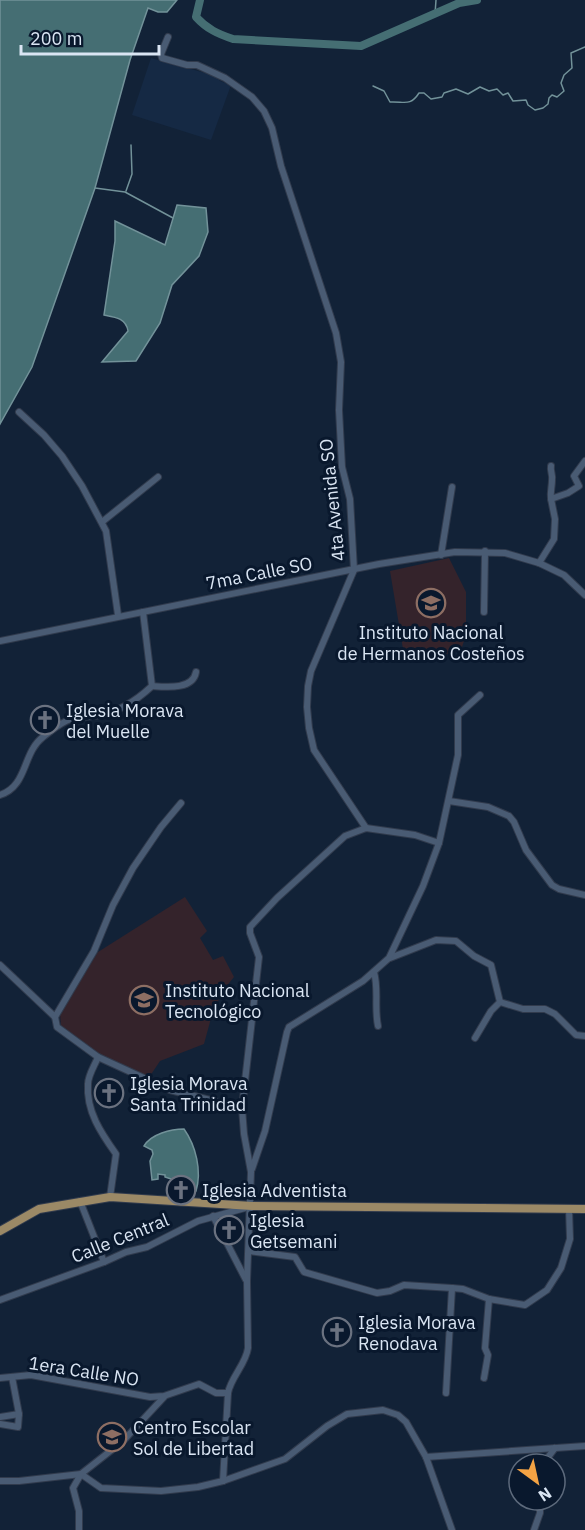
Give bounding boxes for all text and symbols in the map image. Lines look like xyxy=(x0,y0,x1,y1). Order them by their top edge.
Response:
scale bar xyxy=(21,18,159,56)
text: 200 m xyxy=(30,27,82,50)
street label: 4ta Avenida SO xyxy=(314,438,350,562)
street label: 7ma Calle SO xyxy=(204,551,314,595)
school or university icon: Instituto Nacional de Hermanos Costeños xyxy=(415,587,447,619)
place label: Instituto Nacional de Hermanos Costeños xyxy=(337,621,525,665)
place label: Iglesia Morava del Muelle xyxy=(66,699,184,743)
church icon: Iglesia Morava del Muelle xyxy=(29,704,61,736)
place label: Instituto Nacional Tecnológico xyxy=(165,979,310,1023)
school or university icon: Instituto Nacional Tecnológico xyxy=(128,984,160,1016)
place label: Iglesia Morava Santa Trinidad xyxy=(130,1072,248,1116)
church icon: Iglesia Morava Santa Trinidad xyxy=(93,1077,125,1109)
church icon: Iglesia Adventista xyxy=(165,1174,197,1206)
place label: Iglesia Adventista xyxy=(202,1179,347,1202)
street label: Calle Central xyxy=(68,1208,172,1268)
place label: Iglesia Getsemani xyxy=(250,1209,337,1253)
church icon: Iglesia Getsemani xyxy=(213,1214,245,1246)
place label: Iglesia Morava Renodava xyxy=(358,1311,476,1355)
church icon: Iglesia Morava Renodava xyxy=(321,1316,353,1348)
street label: 1era Calle NO xyxy=(27,1351,141,1391)
place label: Centro Escolar Sol de Libertad xyxy=(133,1416,254,1460)
school or university icon: Centro Escolar Sol de Libertad xyxy=(96,1421,128,1453)
north arrow xyxy=(507,1452,567,1512)
text: N xyxy=(535,1483,555,1506)

